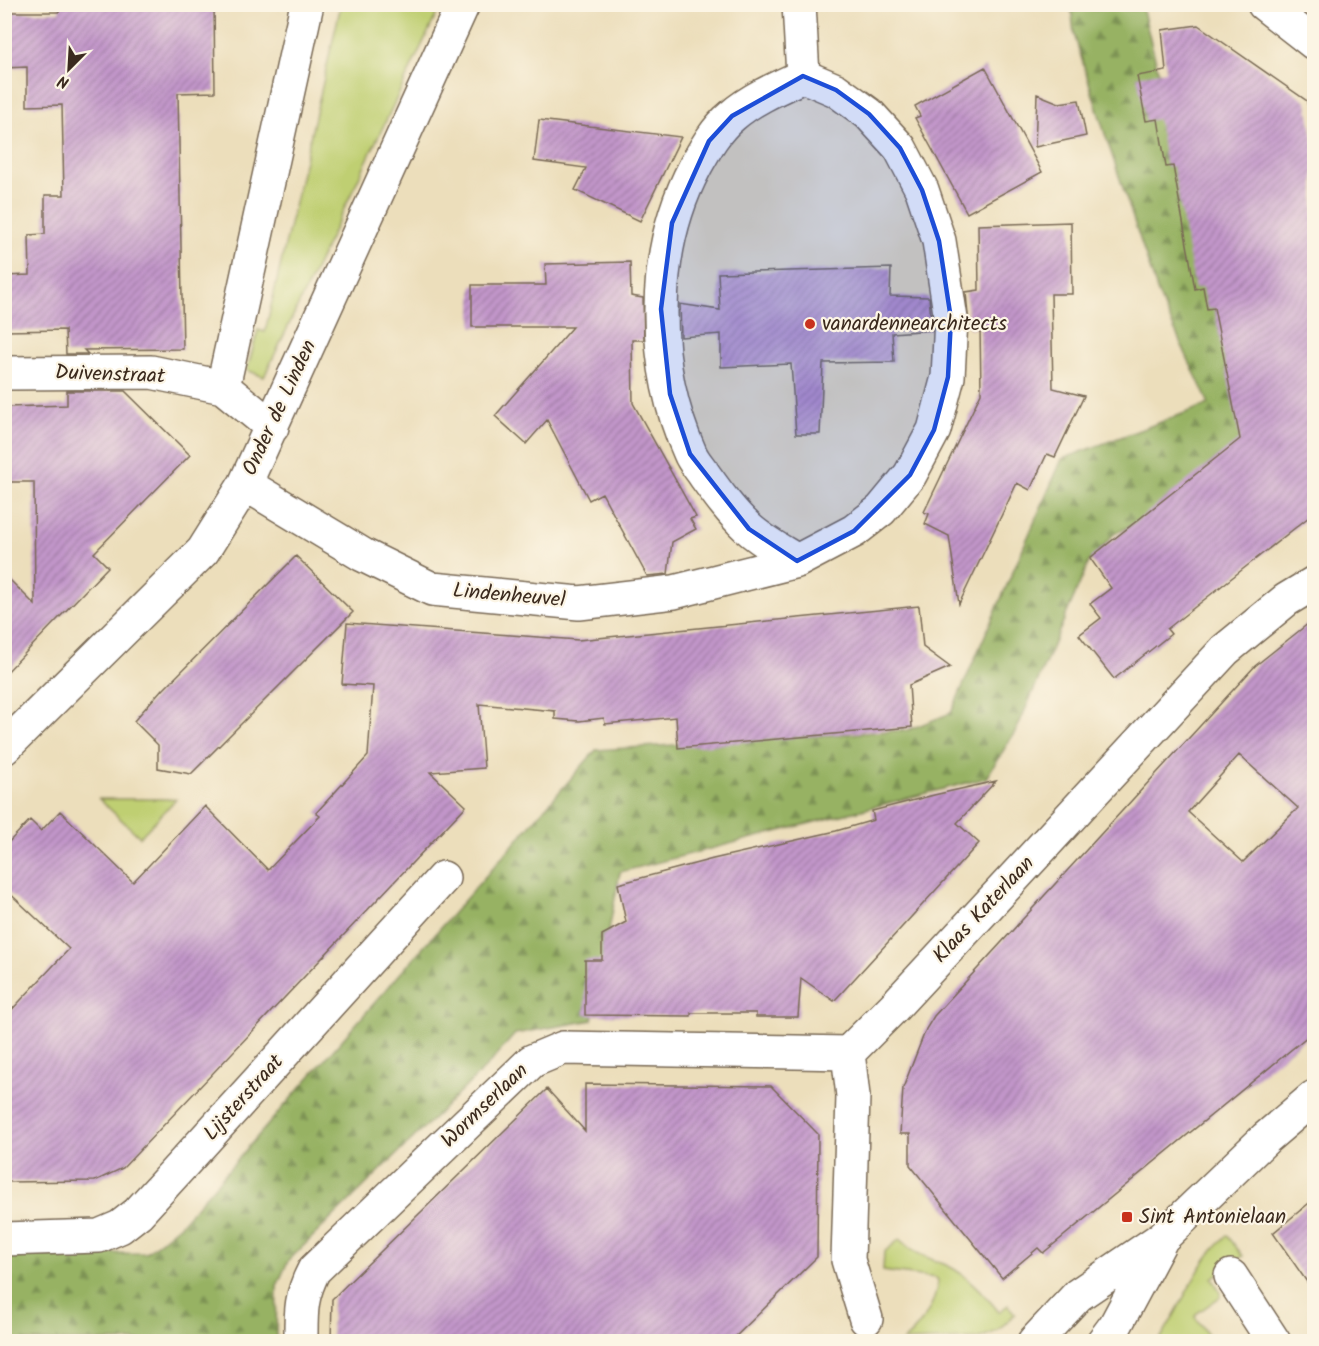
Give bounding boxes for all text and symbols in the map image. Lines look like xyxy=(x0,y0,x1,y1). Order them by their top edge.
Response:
north arrow xyxy=(39,39,99,99)
text: N xyxy=(54,68,73,95)
place label: vanardennearchitects xyxy=(822,308,1007,341)
marker: vanardennearchitects xyxy=(803,317,817,331)
street label: Onder de Linden xyxy=(234,335,326,481)
street label: Duivenstraat xyxy=(54,357,166,393)
street label: Lindenheuvel xyxy=(451,575,567,617)
street label: Klaas Katerlaan xyxy=(925,848,1043,972)
street label: Lijsterstraat xyxy=(196,1047,293,1149)
street label: Wormserlaan xyxy=(434,1056,536,1156)
place label: Sint Antonielaan xyxy=(1139,1201,1286,1234)
marker: Sint Antonielaan xyxy=(1120,1210,1134,1224)

